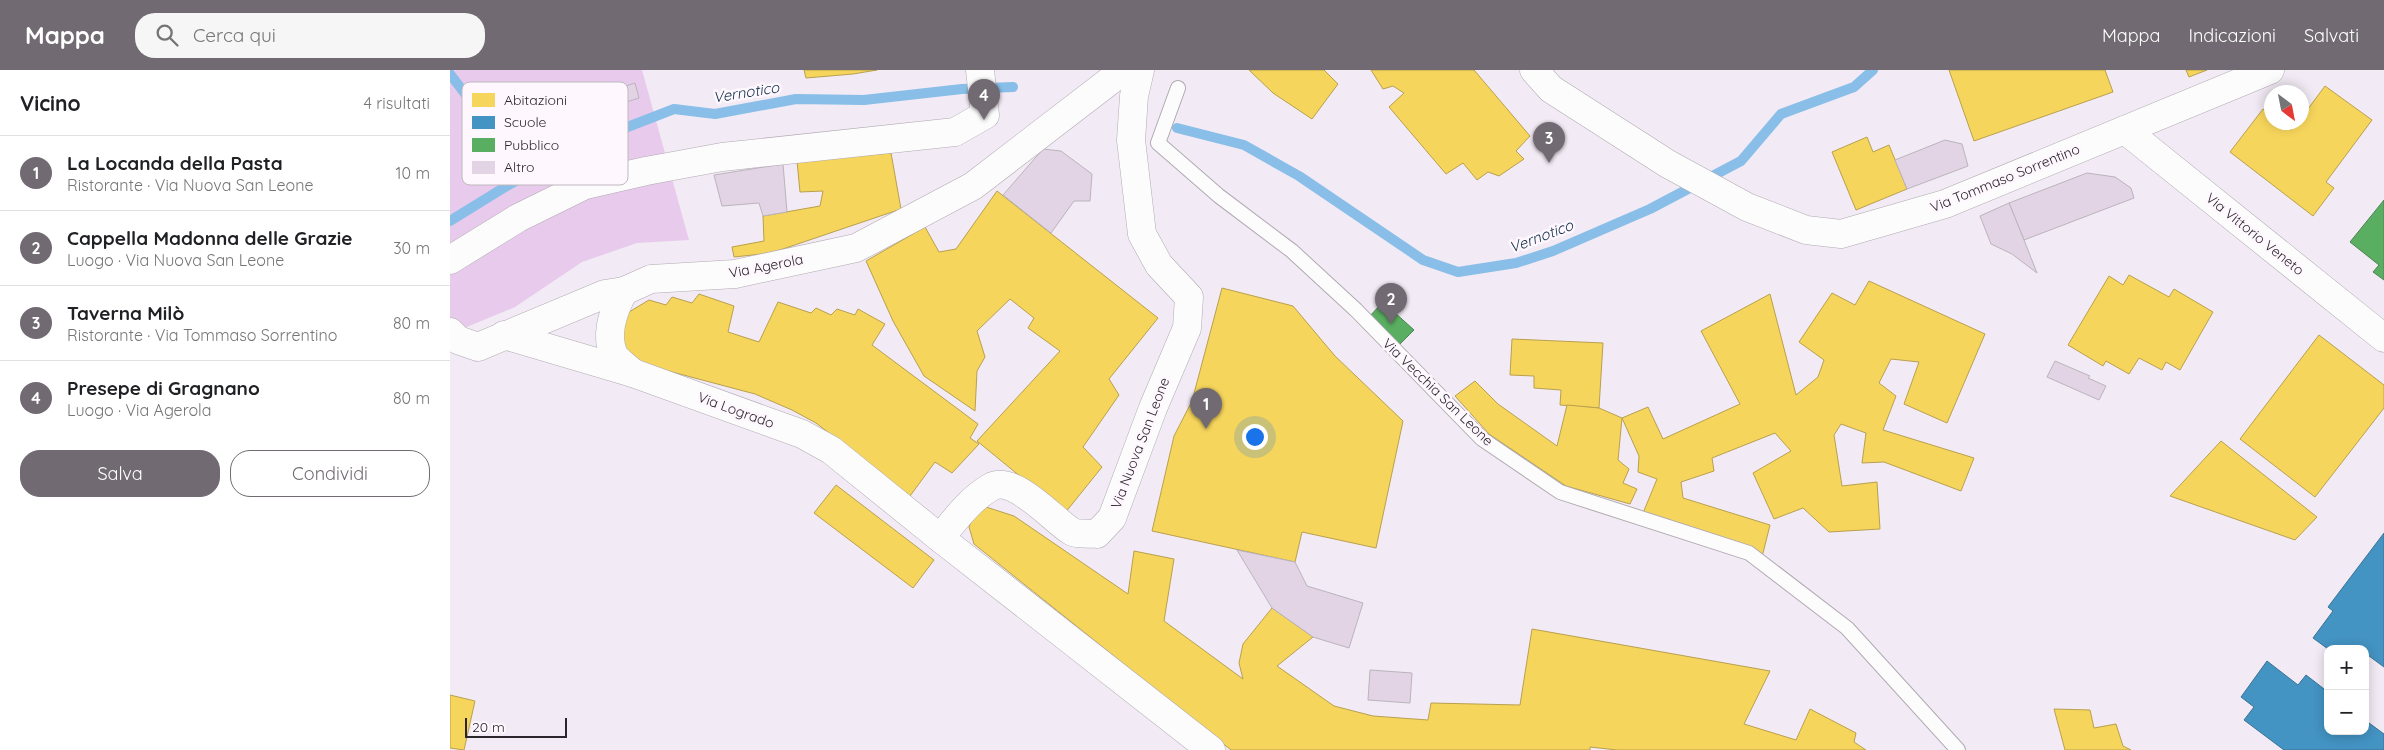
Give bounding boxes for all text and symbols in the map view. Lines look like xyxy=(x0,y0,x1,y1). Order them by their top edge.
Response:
search box xyxy=(135,13,485,58)
text: Mappa xyxy=(25,20,105,50)
icon: search xyxy=(153,21,181,49)
text: Cerca qui xyxy=(193,23,276,47)
text: Mappa xyxy=(2102,24,2160,47)
text: Indicazioni xyxy=(2188,24,2276,47)
text: Salvati xyxy=(2304,24,2359,47)
water label: Vernotico xyxy=(712,77,781,107)
pin: 4 xyxy=(968,79,1000,120)
legend xyxy=(462,82,628,185)
north arrow xyxy=(2264,85,2309,130)
text: Vicino xyxy=(20,90,81,116)
text: Abitazioni xyxy=(504,91,567,109)
text: 4 risultati xyxy=(363,93,430,113)
text: Scuole xyxy=(504,113,547,131)
pin: 3 xyxy=(1533,122,1565,163)
text: Pubblico xyxy=(504,136,559,154)
street label: Via Tommaso Sorrentino xyxy=(1928,140,2082,216)
text: La Locanda della Pasta xyxy=(67,151,283,175)
text: Altro xyxy=(504,158,535,176)
text: 1 xyxy=(33,163,39,183)
text: 10 m xyxy=(396,163,430,183)
text: Ristorante · Via Nuova San Leone xyxy=(67,175,314,195)
street label: Via Vittorio Veneto xyxy=(2202,189,2308,279)
water label: Vernotico xyxy=(1506,215,1576,257)
text: Cappella Madonna delle Grazie xyxy=(67,226,352,250)
text: 2 xyxy=(31,238,41,258)
text: 30 m xyxy=(393,238,430,258)
text: Luogo · Via Nuova San Leone xyxy=(67,250,284,270)
street label: Via Agerola xyxy=(727,250,805,282)
pin: 2 xyxy=(1375,283,1407,324)
text: Taverna Milò xyxy=(67,301,184,325)
text: 3 xyxy=(32,313,40,333)
text: 80 m xyxy=(393,313,430,333)
text: Ristorante · Via Tommaso Sorrentino xyxy=(67,325,337,345)
street label: Via Vecchia San Leone xyxy=(1379,334,1497,450)
street label: Via Nuova San Leone xyxy=(1107,375,1173,511)
text: Presepe di Gragnano xyxy=(67,376,260,400)
text: 4 xyxy=(31,388,41,408)
text: 80 m xyxy=(393,388,430,408)
street label: Via Logrado xyxy=(695,388,777,432)
pin: 1 xyxy=(1190,388,1222,429)
text: Luogo · Via Agerola xyxy=(67,400,212,420)
your location xyxy=(1242,424,1268,450)
button: Salva xyxy=(20,450,220,497)
button: Condividi xyxy=(230,450,430,497)
map controls xyxy=(2324,645,2369,735)
button: + xyxy=(2324,645,2369,690)
button: − xyxy=(2324,690,2369,735)
scale bar xyxy=(465,715,568,738)
text: 20 m xyxy=(472,718,505,736)

